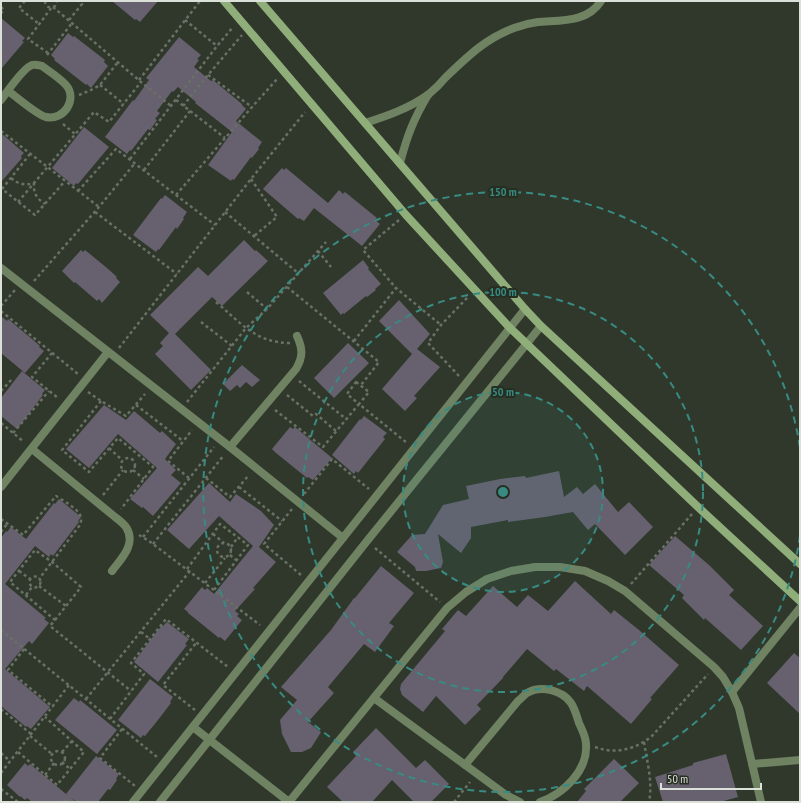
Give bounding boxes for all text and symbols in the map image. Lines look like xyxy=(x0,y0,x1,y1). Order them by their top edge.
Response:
text: 150 m xyxy=(489,184,517,199)
text: 100 m xyxy=(489,284,517,299)
text: 50 m xyxy=(492,384,514,399)
centre of rings xyxy=(496,485,510,499)
scale bar xyxy=(661,765,761,791)
text: 50 m xyxy=(667,771,688,786)

